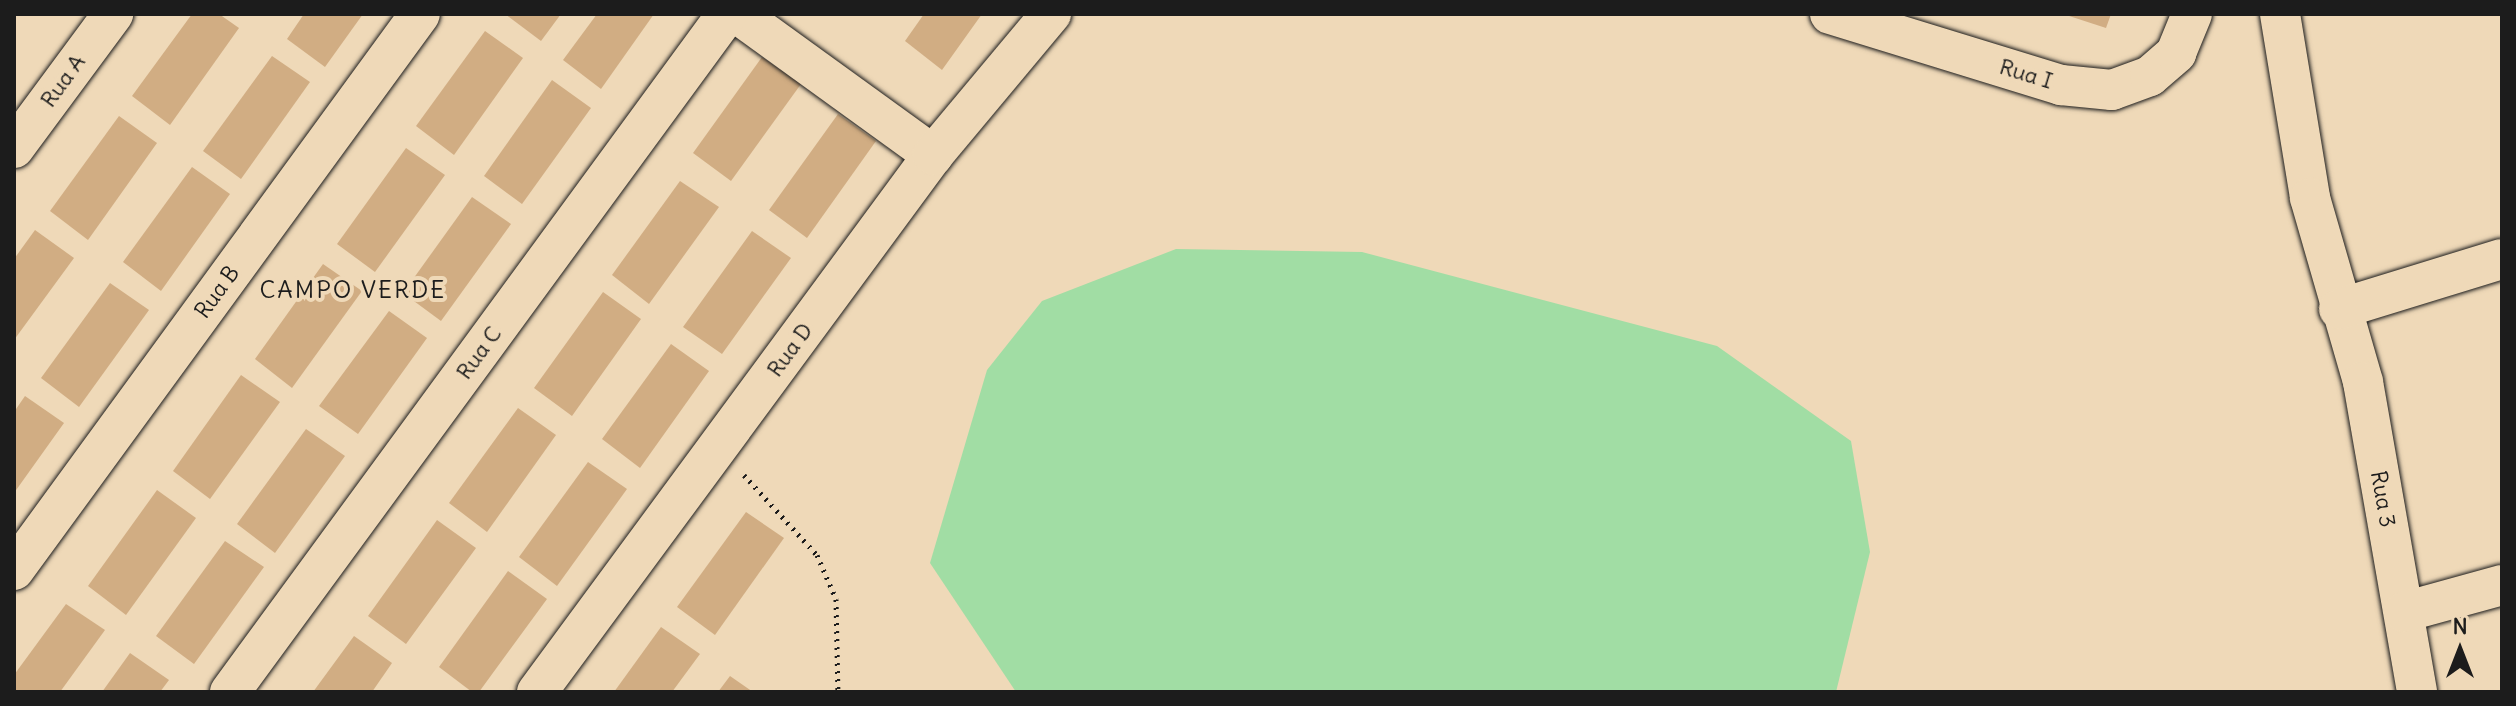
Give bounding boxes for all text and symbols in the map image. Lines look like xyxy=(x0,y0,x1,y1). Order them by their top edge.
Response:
street label: Rua A xyxy=(35,50,91,112)
street label: Rua I xyxy=(1996,53,2056,95)
street label: Rua B xyxy=(189,260,245,324)
district label: CAMPO VERDE xyxy=(260,276,446,304)
street label: Rua D xyxy=(762,318,818,382)
street label: Rua C xyxy=(451,321,507,385)
street label: Rua 3 xyxy=(2365,469,2401,529)
north arrow xyxy=(2420,610,2500,690)
text: N xyxy=(2452,612,2468,640)

